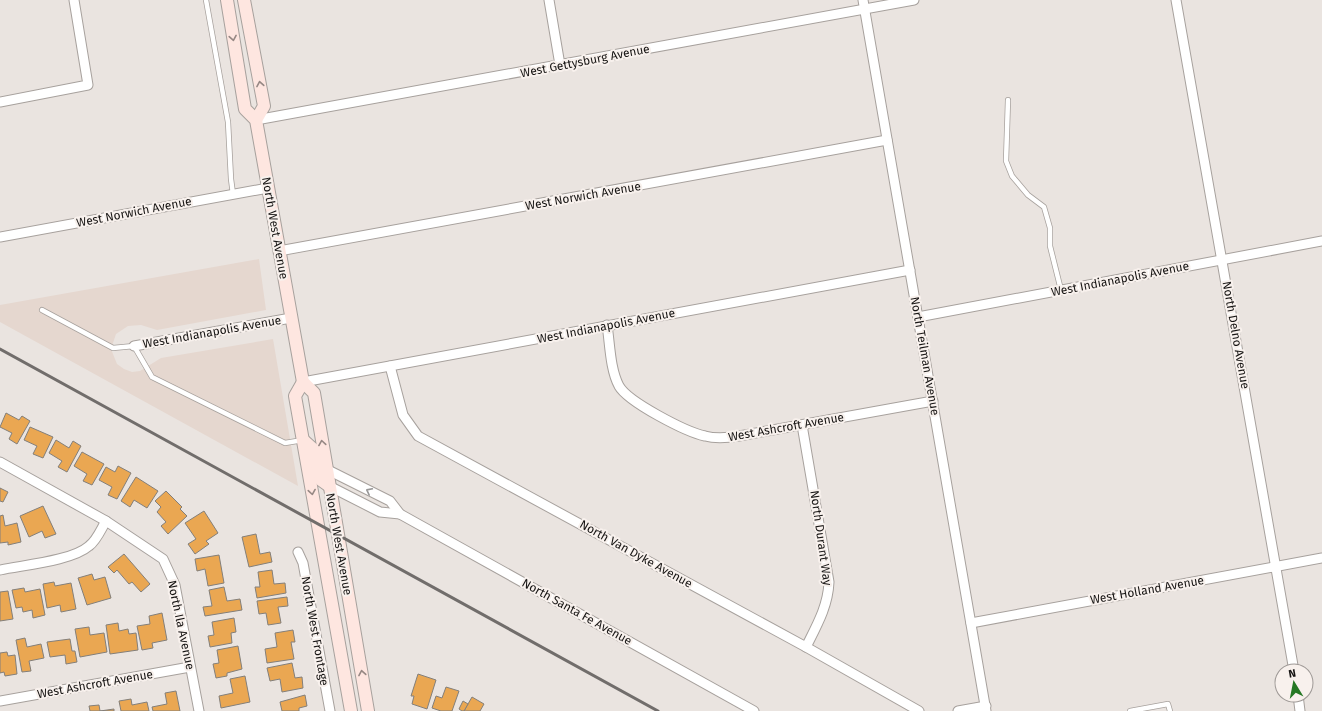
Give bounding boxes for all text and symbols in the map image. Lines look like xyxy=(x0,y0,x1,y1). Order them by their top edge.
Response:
one-way arrow xyxy=(228,35,237,42)
street label: West Gettysburg Avenue xyxy=(519,42,651,80)
one-way arrow xyxy=(256,81,265,87)
street label: North West Avenue xyxy=(259,176,291,280)
street label: West Norwich Avenue xyxy=(524,179,642,213)
street label: West Norwich Avenue xyxy=(75,194,193,230)
street label: West Indianapolis Avenue xyxy=(1050,259,1190,299)
street label: North Delno Avenue xyxy=(1220,280,1252,390)
street label: North Teilman Avenue xyxy=(908,296,942,416)
street label: West Indianapolis Avenue xyxy=(536,306,676,346)
street label: West Indianapolis Avenue xyxy=(142,313,282,351)
street label: West Ashcroft Avenue xyxy=(727,410,845,444)
one-way arrow xyxy=(318,440,327,446)
one-way arrow xyxy=(366,488,374,496)
one-way arrow xyxy=(307,489,316,495)
street label: North Durant Way xyxy=(807,489,835,587)
street label: North West Avenue xyxy=(323,492,355,596)
street label: North Van Dyke Avenue xyxy=(577,517,695,591)
street label: West Holland Avenue xyxy=(1089,573,1205,607)
street label: North West Frontage xyxy=(298,575,332,687)
street label: North Santa Fe Avenue xyxy=(520,576,634,648)
street label: North Ila Avenue xyxy=(165,579,197,671)
north arrow xyxy=(1274,663,1314,703)
street label: West Ashcroft Avenue xyxy=(36,667,154,701)
text: N xyxy=(1288,667,1297,681)
one-way arrow xyxy=(358,669,366,676)

